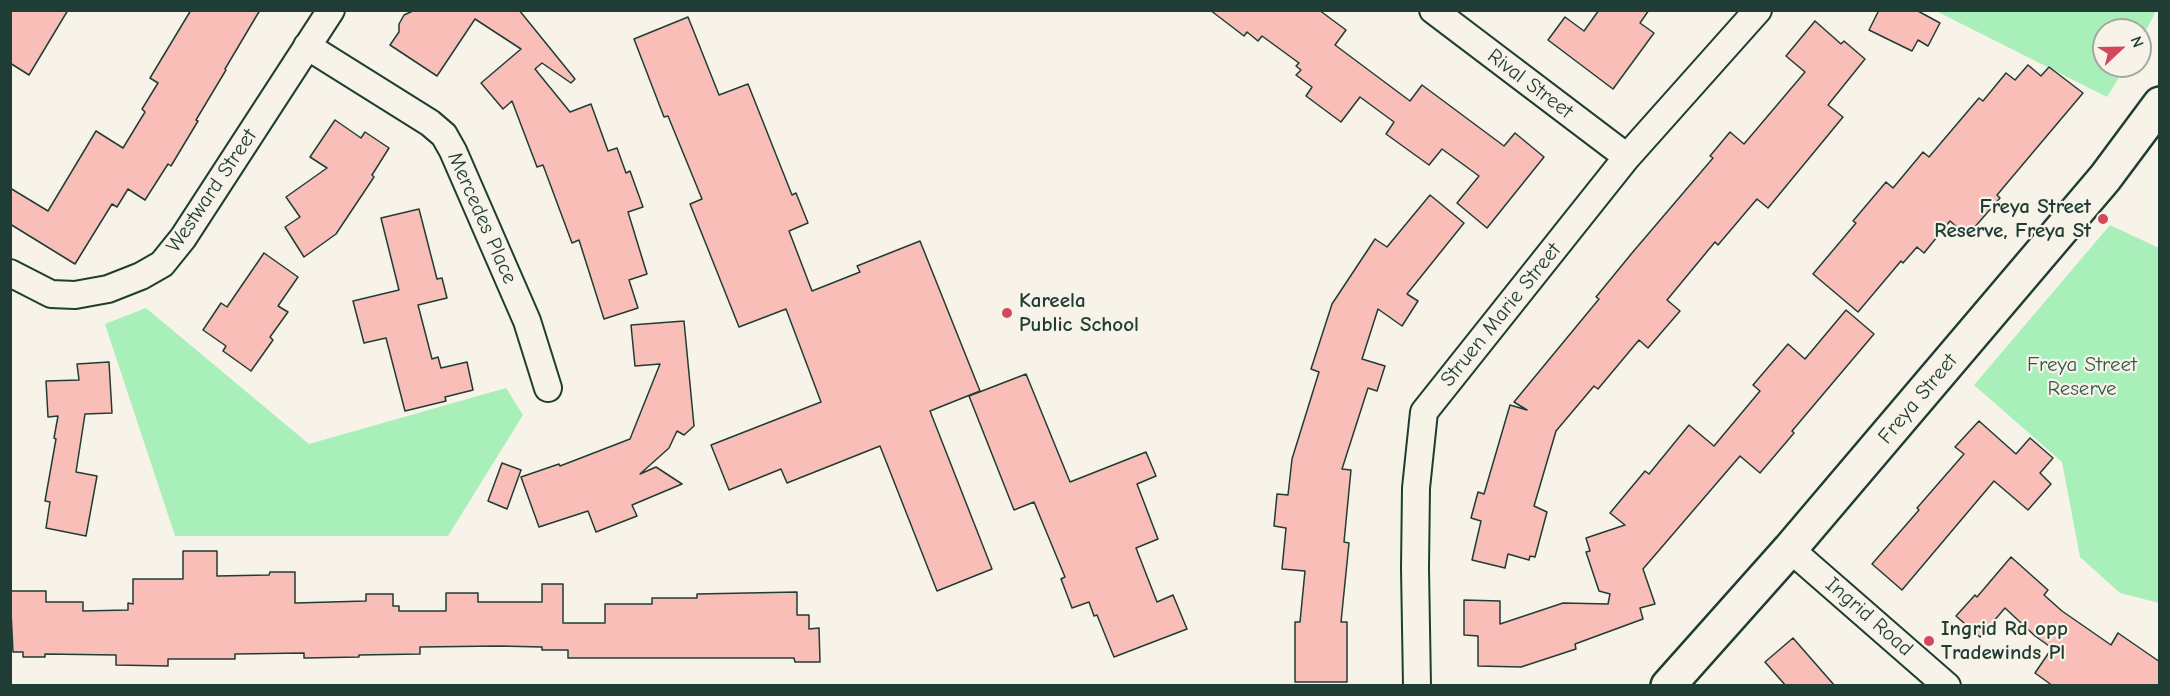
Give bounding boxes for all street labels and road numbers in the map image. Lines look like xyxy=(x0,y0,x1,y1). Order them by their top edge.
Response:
street label: Rival Street xyxy=(1482,44,1578,124)
street label: Westward Street xyxy=(161,124,263,258)
street label: Mercedes Place xyxy=(442,148,522,288)
street label: Struen Marie Street xyxy=(1435,238,1567,392)
street label: Freya Street xyxy=(1873,349,1963,449)
street label: Ingrid Road xyxy=(1820,572,1918,662)

